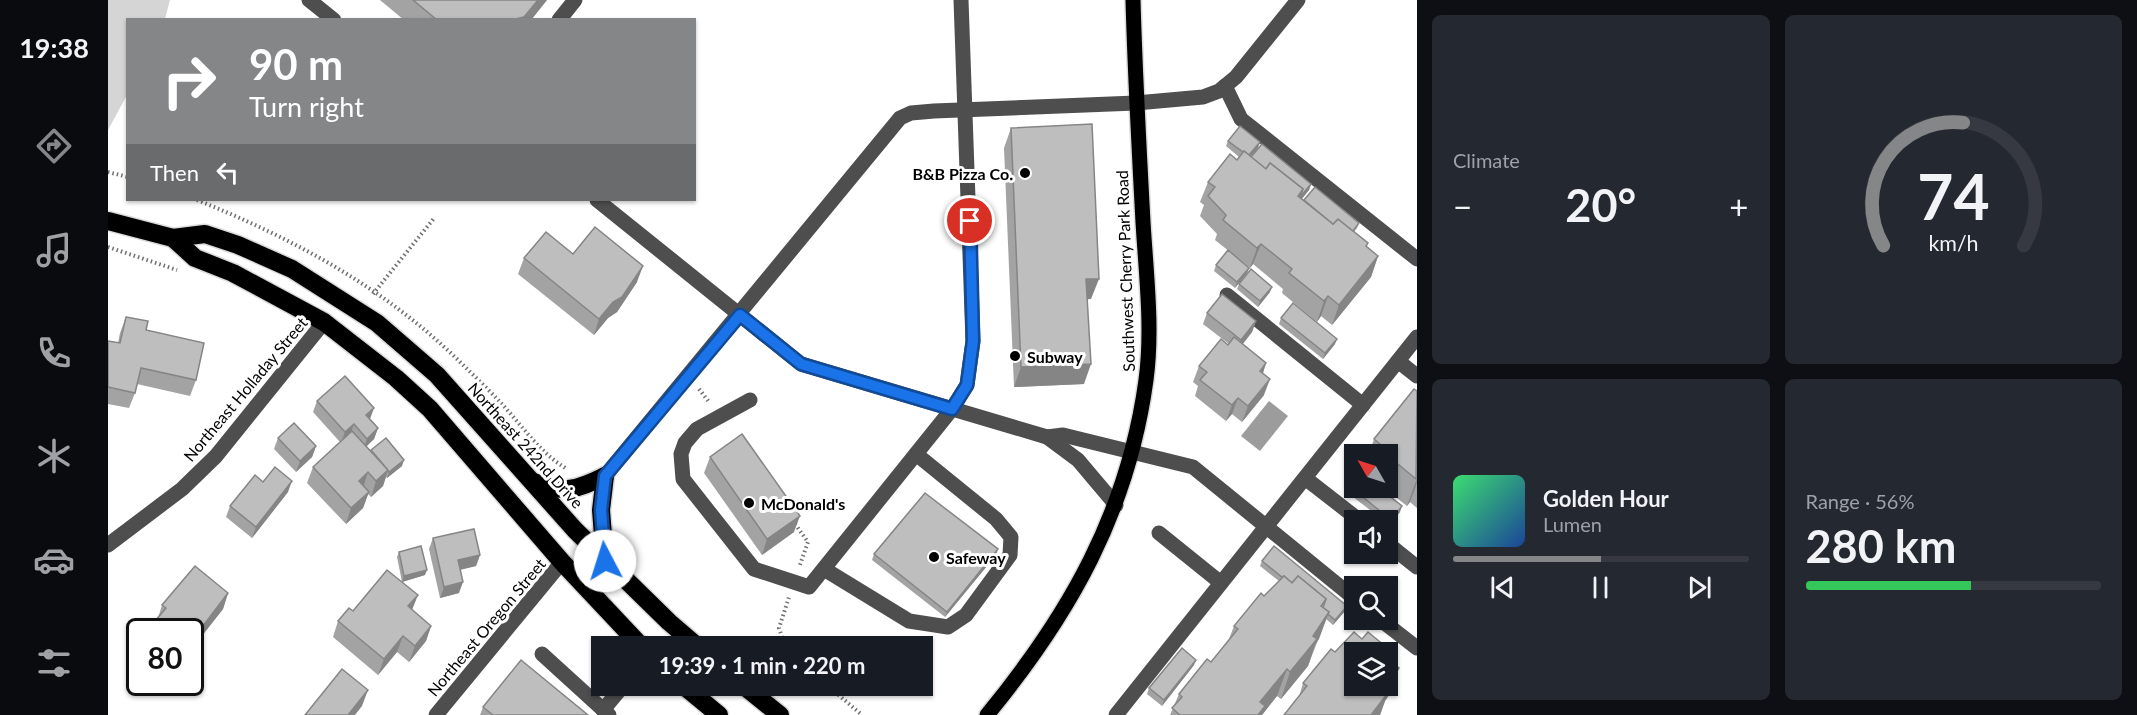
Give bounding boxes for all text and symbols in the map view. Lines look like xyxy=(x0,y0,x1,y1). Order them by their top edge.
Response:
text: 19:38 xyxy=(19,31,89,64)
text: 90 m xyxy=(249,39,343,89)
icon: right xyxy=(150,42,228,120)
text: Turn right xyxy=(249,90,364,123)
icon: directions xyxy=(33,125,75,167)
text: Climate xyxy=(1453,148,1520,172)
icon: left xyxy=(211,156,244,189)
text: 74 xyxy=(1917,158,1989,233)
text: Then xyxy=(150,159,199,186)
place label: B&B Pizza Co. xyxy=(912,164,1013,183)
marker: B&B Pizza Co. xyxy=(1018,166,1032,180)
street label: Southwest Cherry Park Road xyxy=(1112,170,1138,372)
text: 20° xyxy=(1565,178,1636,232)
text: − xyxy=(1453,186,1472,226)
text: + xyxy=(1729,186,1749,226)
pin xyxy=(944,195,995,246)
icon: arrive xyxy=(953,204,986,237)
icon: music xyxy=(33,229,75,271)
text: km/h xyxy=(1928,231,1978,257)
street label: Northeast Holladay Street xyxy=(179,313,311,465)
icon: phone xyxy=(33,332,75,374)
place label: Subway xyxy=(1027,347,1083,366)
marker: Subway xyxy=(1008,349,1022,363)
street label: Northeast 242nd Drive xyxy=(465,378,587,512)
icon: climate xyxy=(33,435,75,477)
north arrow xyxy=(1344,444,1398,498)
map controls xyxy=(1344,444,1398,696)
text: Golden Hour xyxy=(1543,485,1669,512)
text: Range · 56% xyxy=(1806,489,1914,513)
place label: McDonald's xyxy=(761,494,845,513)
marker: McDonald's xyxy=(742,496,756,510)
button: sound xyxy=(1344,510,1398,564)
text: Lumen xyxy=(1543,512,1602,536)
text: 280 km xyxy=(1806,519,1956,573)
position arrow xyxy=(573,529,637,593)
icon: car xyxy=(33,539,75,581)
place label: Safeway xyxy=(946,548,1006,567)
marker: Safeway xyxy=(927,550,941,564)
street label: Northeast Oregon Street xyxy=(423,554,549,700)
icon: previous xyxy=(1486,571,1519,604)
icon: pause xyxy=(1584,571,1617,604)
icon: next xyxy=(1683,571,1716,604)
button: search xyxy=(1344,576,1398,630)
speed limit sign: 80 xyxy=(126,618,204,696)
icon: filters xyxy=(33,642,75,684)
button: layers xyxy=(1344,642,1398,696)
text: 19:39 · 1 min · 220 m xyxy=(659,652,865,679)

